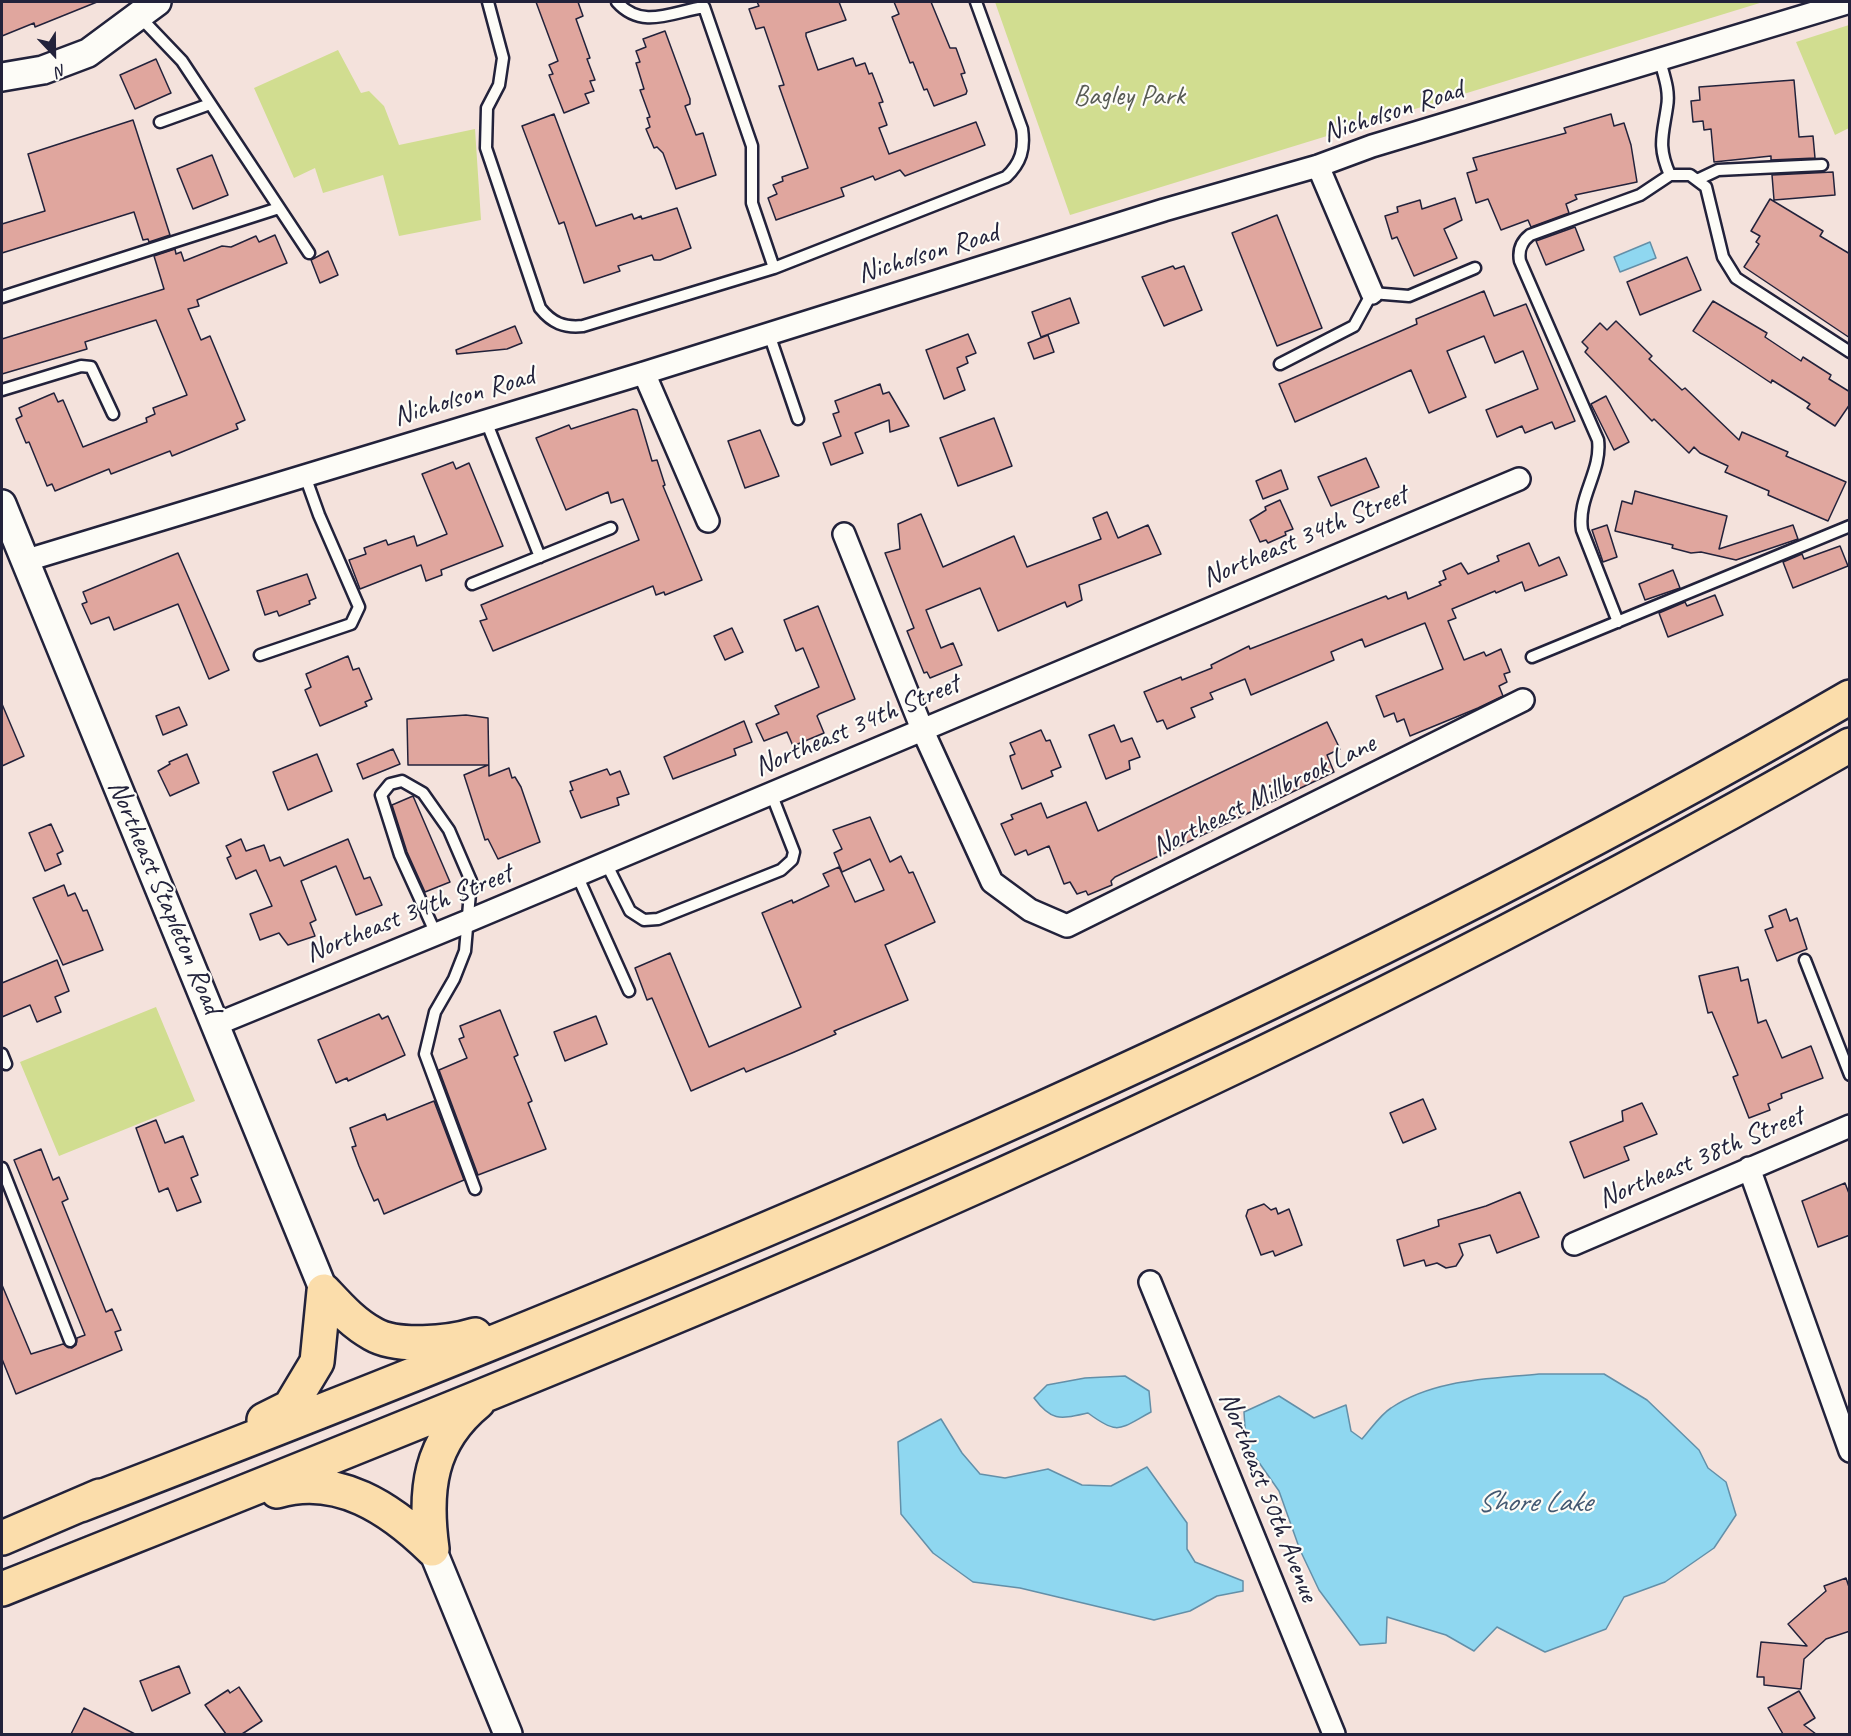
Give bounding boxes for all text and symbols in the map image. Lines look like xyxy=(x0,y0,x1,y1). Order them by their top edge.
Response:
north arrow xyxy=(24,24,84,84)
text: N xyxy=(52,60,69,82)
street label: Nicholson Road xyxy=(1319,74,1467,150)
park label: Bagley Park xyxy=(1073,80,1185,114)
street label: Nicholson Road xyxy=(854,217,1002,291)
street label: Nicholson Road xyxy=(390,360,538,434)
street label: Northeast 34th Street xyxy=(1197,479,1413,595)
street label: Northeast 34th Street xyxy=(749,668,965,784)
street label: Northeast Millbrook Lane xyxy=(1147,727,1381,865)
street label: Northeast Stapleton Road xyxy=(100,775,228,1019)
street label: Northeast 34th Street xyxy=(301,857,517,971)
street label: Northeast 38th Street xyxy=(1593,1100,1809,1216)
street label: Northeast 50th Avenue xyxy=(1211,1387,1325,1607)
water label: Shore Lake xyxy=(1477,1485,1591,1521)

